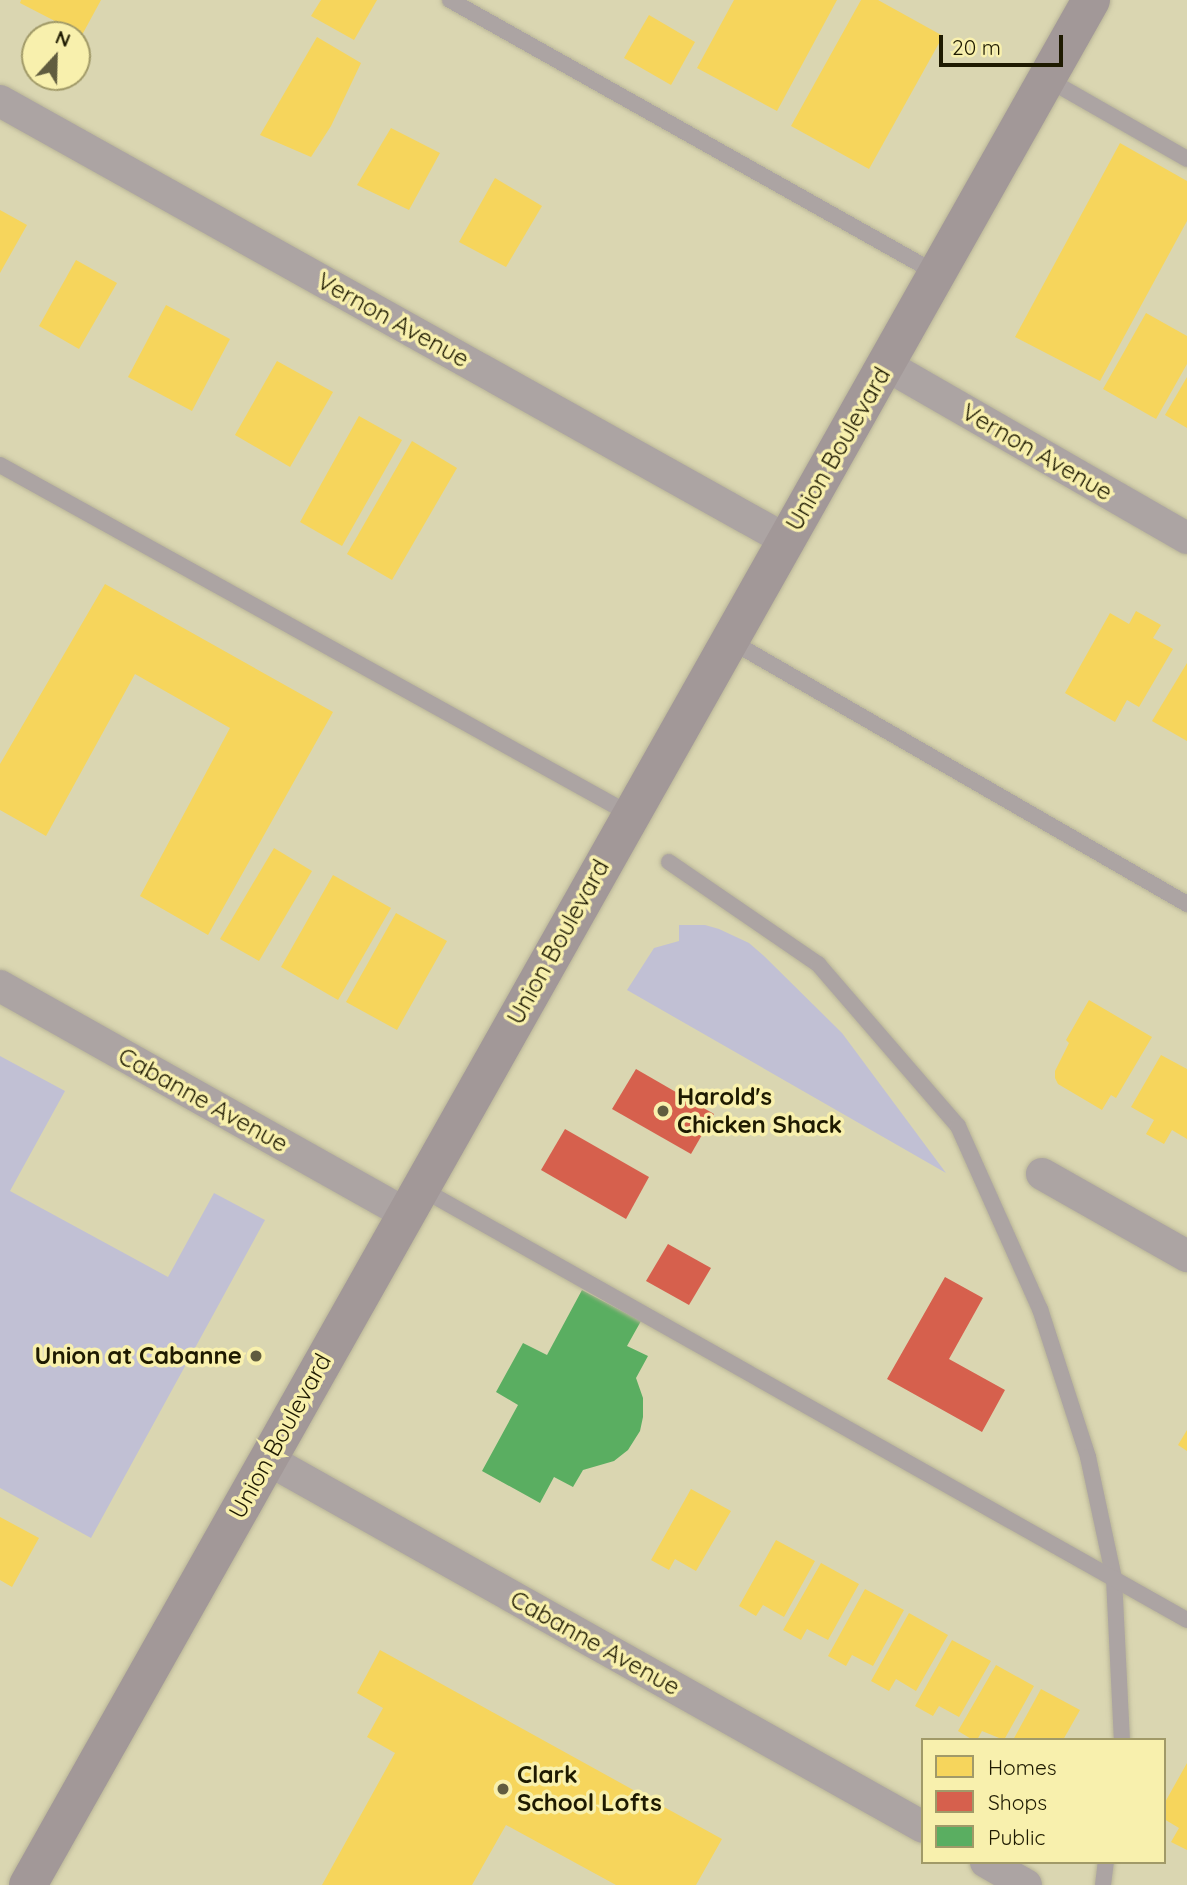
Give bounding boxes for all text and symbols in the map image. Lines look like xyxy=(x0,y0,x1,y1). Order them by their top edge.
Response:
north arrow xyxy=(21,21,91,91)
scale bar xyxy=(942,21,1066,65)
text: N xyxy=(52,25,74,52)
text: 20 m xyxy=(952,34,1001,60)
street label: Vernon Avenue xyxy=(312,266,474,374)
street label: Union Boulevard xyxy=(780,362,896,536)
street label: Vernon Avenue xyxy=(957,397,1117,507)
street label: Union Boulevard xyxy=(501,855,615,1029)
street label: Cabanne Avenue xyxy=(113,1042,293,1158)
place label: Harold's Chicken Shack xyxy=(677,1083,842,1139)
marker: Harold's Chicken Shack xyxy=(655,1103,671,1119)
place label: Union at Cabanne xyxy=(34,1342,242,1370)
marker: Union at Cabanne xyxy=(248,1348,264,1364)
street label: Union Boulevard xyxy=(223,1349,337,1523)
street label: Cabanne Avenue xyxy=(505,1585,685,1701)
legend xyxy=(921,1738,1166,1864)
text: Homes xyxy=(988,1754,1057,1780)
place label: Clark School Lofts xyxy=(517,1761,662,1817)
marker: Clark School Lofts xyxy=(495,1781,511,1797)
text: Shops xyxy=(988,1789,1047,1815)
text: Public xyxy=(988,1824,1045,1850)

